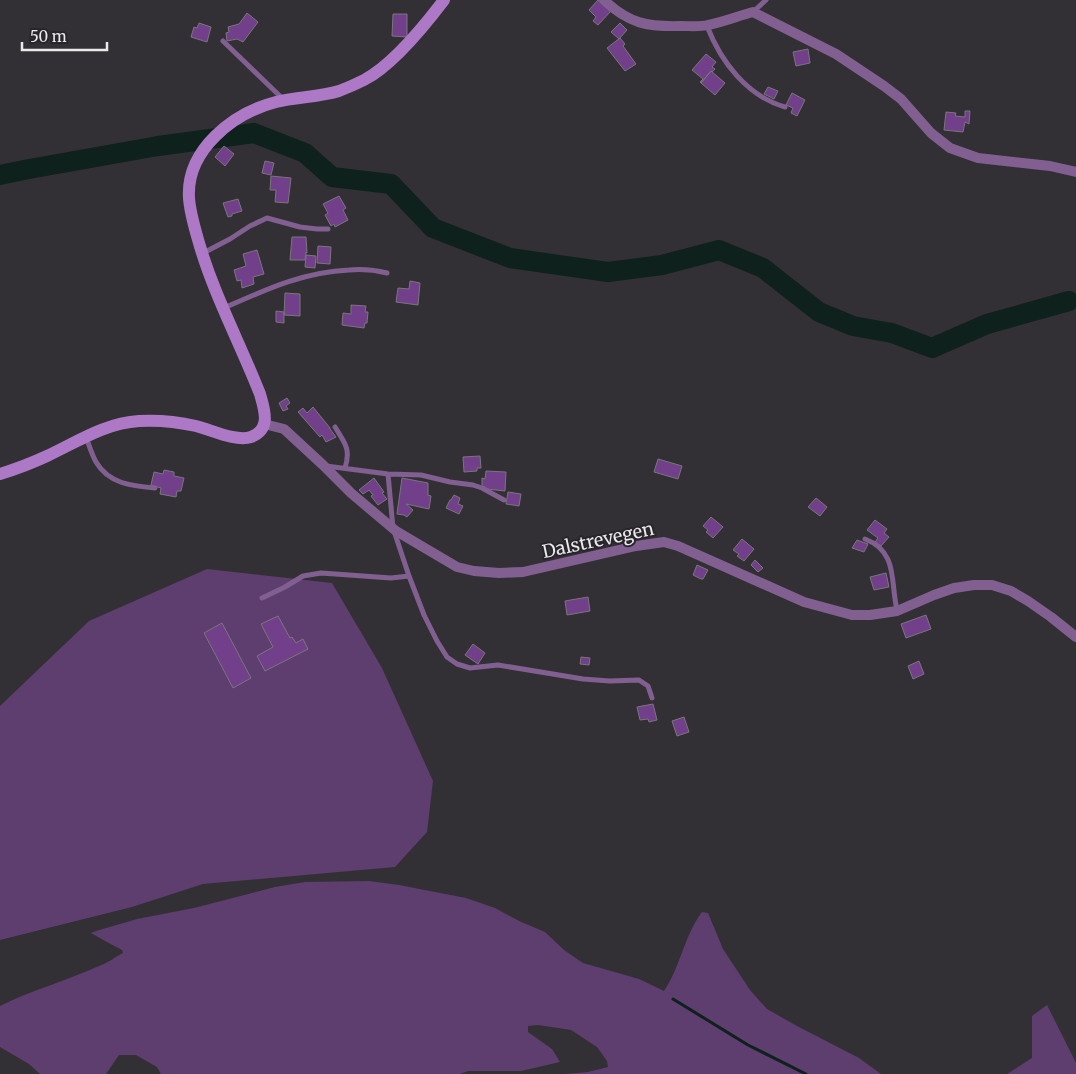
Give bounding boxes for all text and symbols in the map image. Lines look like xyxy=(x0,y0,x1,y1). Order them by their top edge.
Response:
scale bar xyxy=(22,20,108,52)
text: 50 m xyxy=(30,27,67,46)
street label: Dalstrevegen xyxy=(540,517,656,563)

